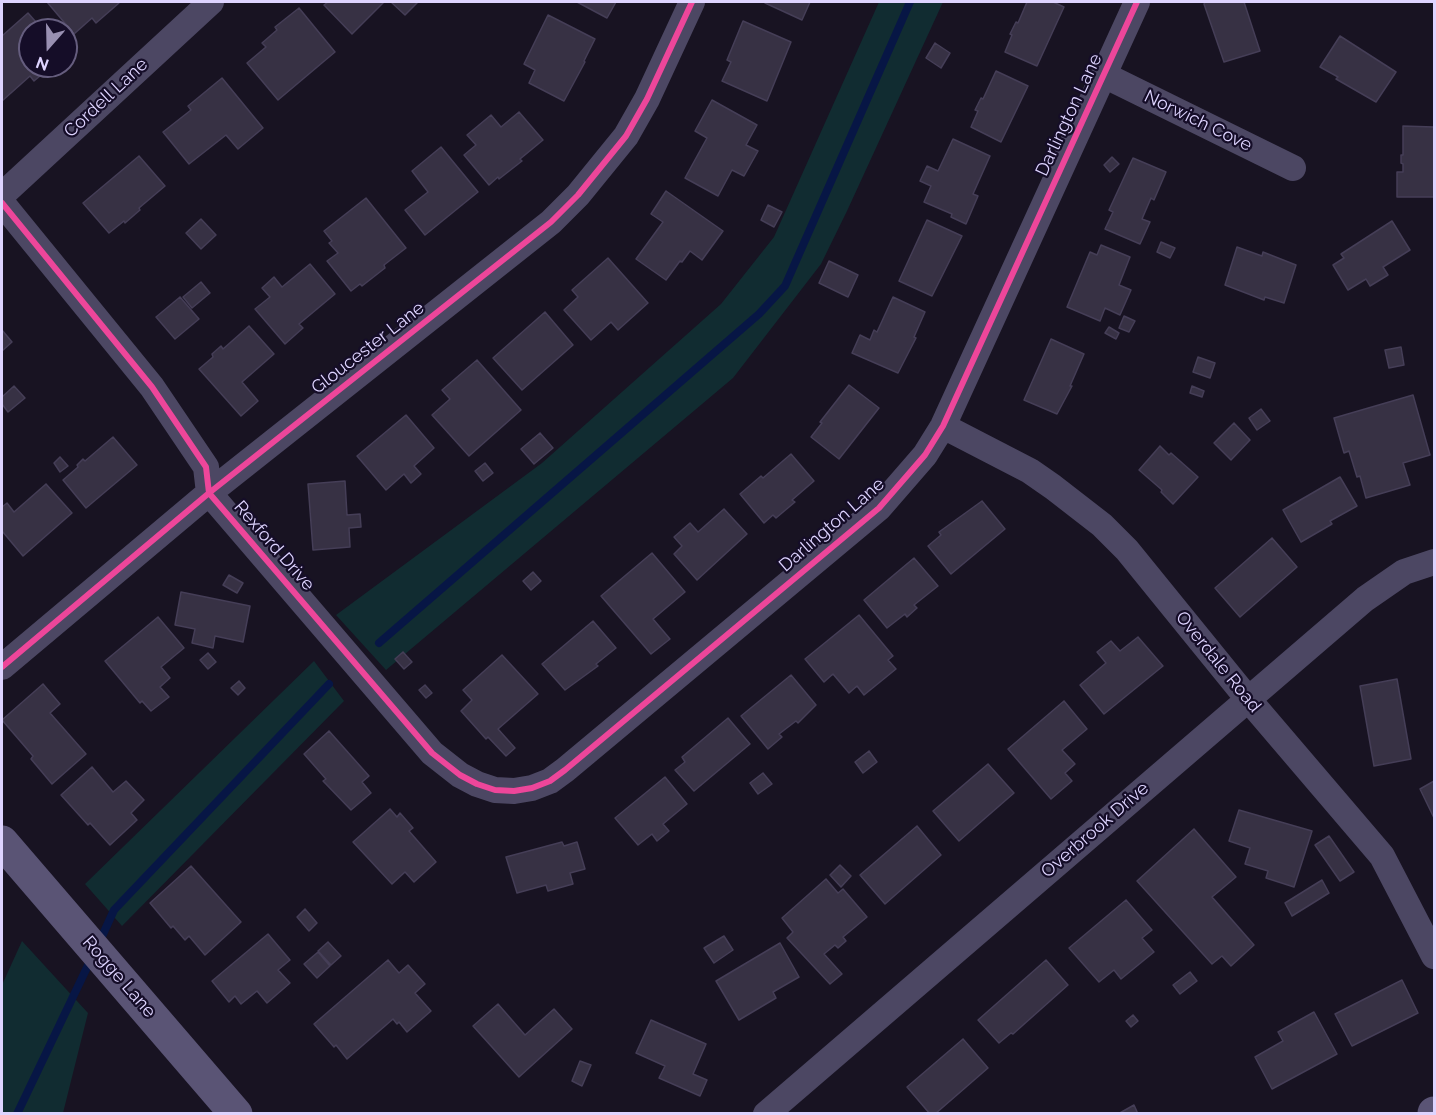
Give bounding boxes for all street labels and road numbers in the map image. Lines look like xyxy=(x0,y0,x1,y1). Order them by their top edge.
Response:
street label: Darlington Lane xyxy=(1031,50,1107,180)
street label: Cordell Lane xyxy=(60,54,152,142)
street label: Norwich Cove xyxy=(1141,86,1255,156)
street label: Gloucester Lane xyxy=(307,297,429,399)
street label: Darlington Lane xyxy=(775,473,889,577)
street label: Rexford Drive xyxy=(229,497,319,595)
street label: Overdale Road xyxy=(1171,607,1265,717)
street label: Overbrook Drive xyxy=(1037,777,1153,883)
street label: Rogge Lane xyxy=(78,932,160,1022)

